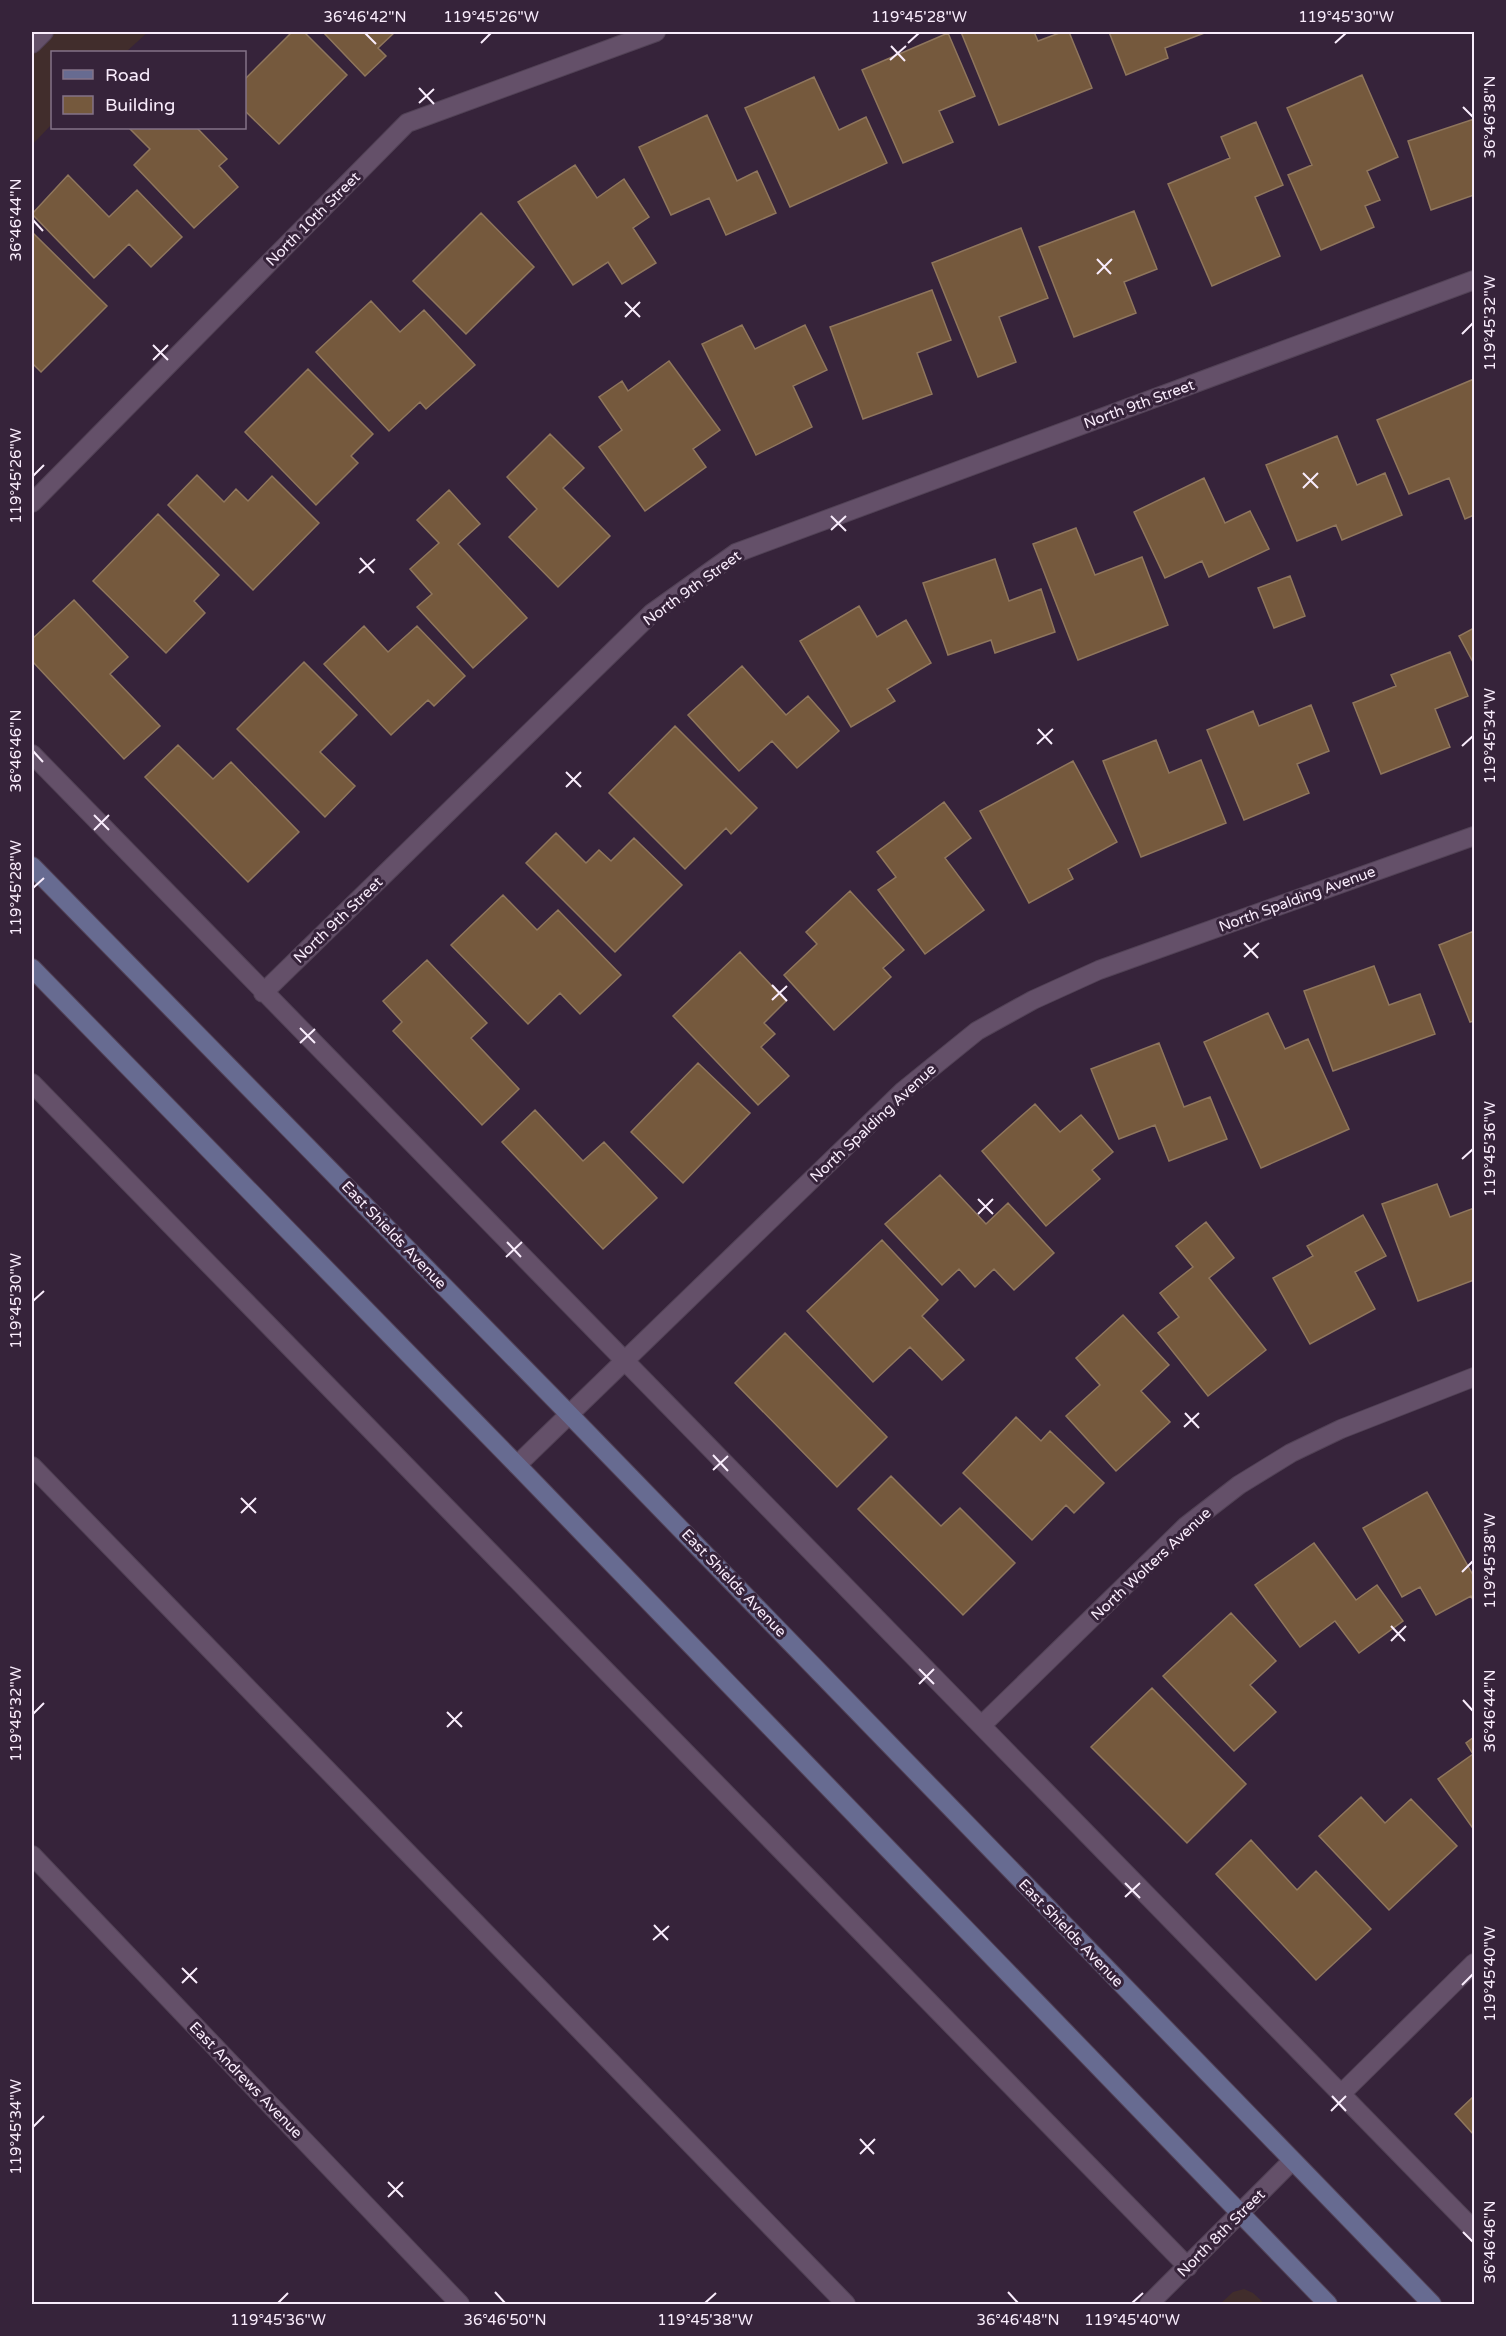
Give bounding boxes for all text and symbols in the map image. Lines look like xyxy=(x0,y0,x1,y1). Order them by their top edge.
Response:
text: 36°46'42"N xyxy=(324,8,406,26)
text: 119°45'26"W xyxy=(443,8,539,26)
text: 119°45'28"W xyxy=(871,8,967,26)
text: 119°45'30"W xyxy=(1298,8,1394,26)
legend xyxy=(51,51,246,129)
text: Road xyxy=(105,64,150,86)
text: 36°46'38"N xyxy=(1481,76,1499,158)
text: Building xyxy=(105,94,175,116)
street label: North 10th Street xyxy=(262,168,364,270)
text: 36°46'44"N xyxy=(7,179,25,261)
text: 119°45'32"W xyxy=(1481,275,1499,371)
street label: North 9th Street xyxy=(1081,376,1197,432)
text: 119°45'26"W xyxy=(7,428,25,524)
street label: North 9th Street xyxy=(640,546,745,630)
text: 119°45'34"W xyxy=(1481,688,1499,784)
text: 36°46'46"N xyxy=(7,710,25,792)
text: 119°45'28"W xyxy=(7,840,25,936)
street label: North Spalding Avenue xyxy=(1216,862,1378,936)
street label: North 9th Street xyxy=(290,873,386,967)
street label: North Spalding Avenue xyxy=(806,1060,940,1186)
text: 119°45'36"W xyxy=(1481,1101,1499,1197)
street label: East Shields Avenue xyxy=(338,1177,450,1293)
text: 119°45'30"W xyxy=(7,1253,25,1349)
street label: North Wolters Avenue xyxy=(1087,1504,1215,1624)
text: 119°45'38"W xyxy=(1481,1513,1499,1609)
street label: East Shields Avenue xyxy=(678,1525,790,1641)
text: 119°45'32"W xyxy=(7,1666,25,1762)
text: 36°46'44"N xyxy=(1481,1670,1499,1752)
street label: East Shields Avenue xyxy=(1015,1875,1127,1991)
text: 119°45'40"W xyxy=(1481,1926,1499,2022)
street label: East Andrews Avenue xyxy=(186,2018,306,2142)
text: 119°45'34"W xyxy=(7,2079,25,2175)
street label: North 8th Street xyxy=(1173,2185,1269,2281)
text: 36°46'46"N xyxy=(1481,2201,1499,2283)
text: 119°45'36"W xyxy=(230,2311,326,2329)
text: 36°46'50"N xyxy=(464,2311,546,2329)
text: 119°45'38"W xyxy=(657,2311,753,2329)
text: 36°46'48"N xyxy=(977,2311,1059,2329)
text: 119°45'40"W xyxy=(1084,2311,1180,2329)

